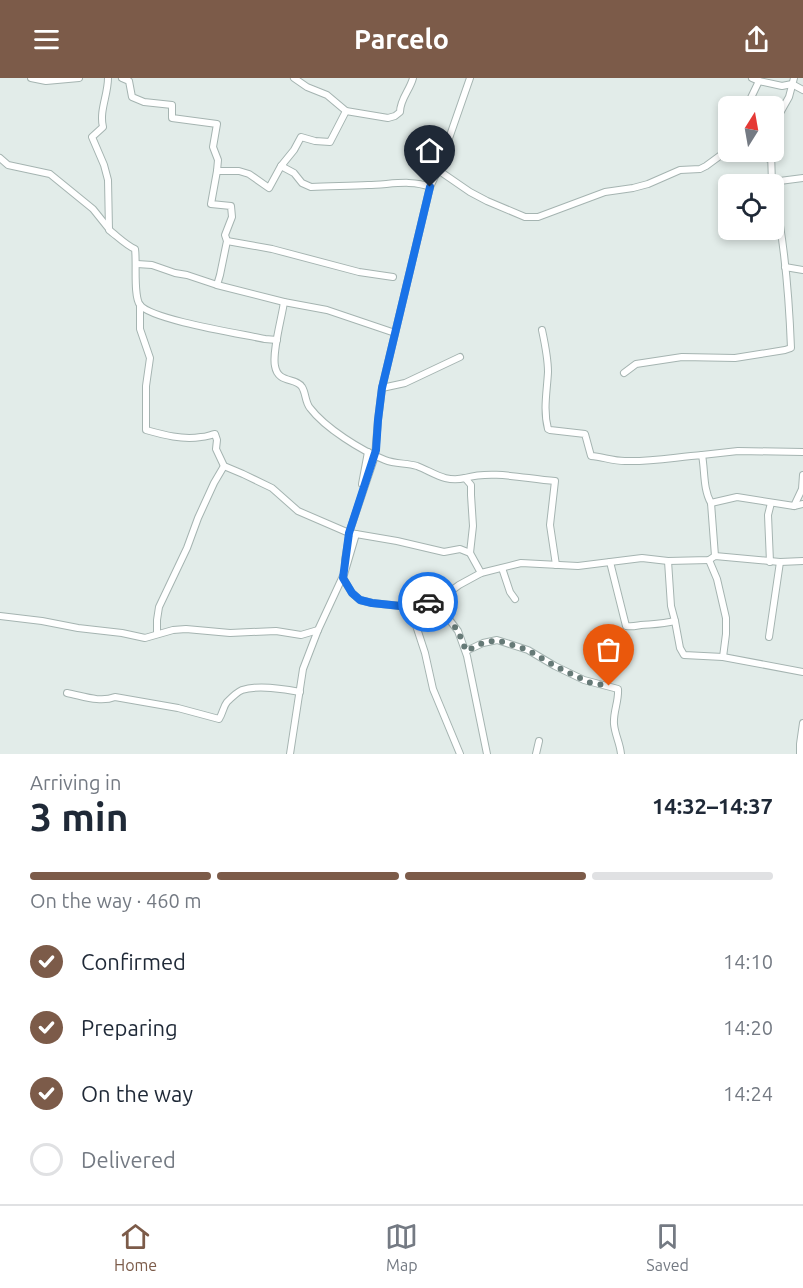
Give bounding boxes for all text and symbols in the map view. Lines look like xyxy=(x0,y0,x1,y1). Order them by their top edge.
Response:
icon: menu xyxy=(30,23,63,56)
icon: share xyxy=(740,23,773,56)
text: Parcelo xyxy=(354,24,449,54)
north arrow xyxy=(718,96,784,162)
map controls xyxy=(718,96,784,240)
pin xyxy=(404,125,455,187)
icon: home xyxy=(413,134,446,167)
button: locate xyxy=(718,174,784,240)
courier xyxy=(398,572,458,632)
icon: car xyxy=(412,586,445,619)
pin xyxy=(583,624,634,686)
icon: bag xyxy=(592,633,625,666)
text: Arriving in xyxy=(30,771,121,794)
text: 14:32–14:37 xyxy=(652,793,773,818)
text: 3 min xyxy=(30,795,129,838)
text: On the way · 460 m xyxy=(30,889,202,912)
icon: check xyxy=(30,945,63,978)
text: Confirmed xyxy=(81,949,186,974)
text: 14:10 xyxy=(723,950,773,973)
icon: check xyxy=(30,1011,63,1044)
text: Preparing xyxy=(81,1015,178,1040)
text: 14:20 xyxy=(723,1016,773,1039)
icon: check xyxy=(30,1077,63,1110)
text: On the way xyxy=(81,1081,193,1106)
text: 14:24 xyxy=(723,1082,773,1105)
text: Delivered xyxy=(81,1147,176,1172)
tab: Home xyxy=(114,1220,157,1274)
tab: Map xyxy=(385,1220,418,1274)
tab: Saved xyxy=(646,1220,689,1274)

